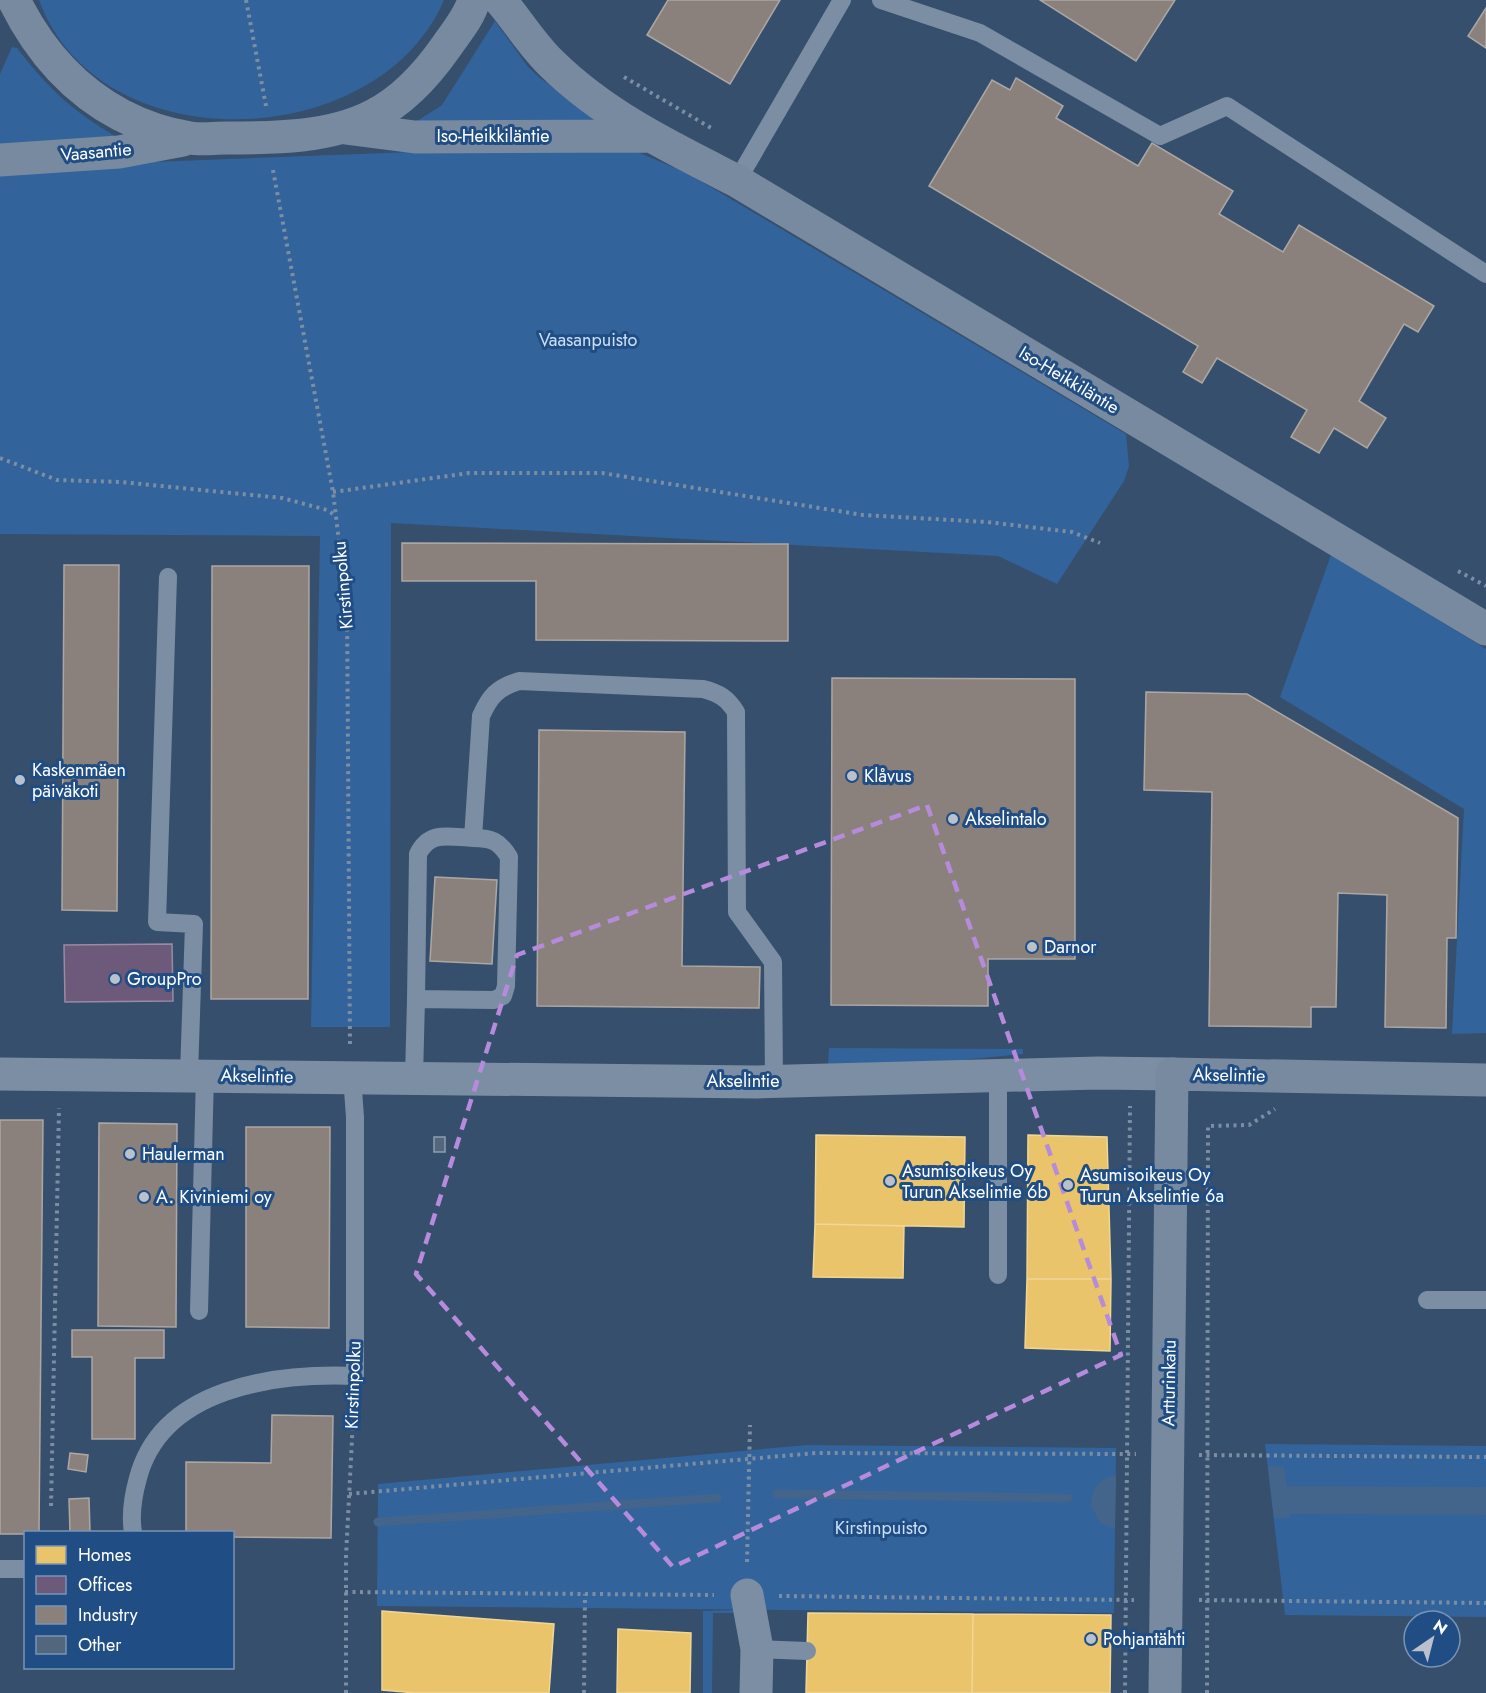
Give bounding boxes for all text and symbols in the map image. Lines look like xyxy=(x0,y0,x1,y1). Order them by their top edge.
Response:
street label: Iso-Heikkiläntie xyxy=(436,123,550,149)
street label: Vaasantie xyxy=(59,136,133,168)
park label: Vaasanpuisto xyxy=(539,327,637,353)
street label: Iso-Heikkiläntie xyxy=(1014,340,1124,420)
street label: Kirstinpolku xyxy=(326,540,360,630)
place label: Kaskenmäen päiväkoti xyxy=(32,757,126,804)
place label: Klåvus xyxy=(864,763,912,789)
marker: Klåvus xyxy=(845,769,859,783)
marker: Kaskenmäen päiväkoti xyxy=(13,773,27,787)
place label: Akselintalo xyxy=(965,806,1047,832)
marker: Akselintalo xyxy=(946,812,960,826)
place label: Darnor xyxy=(1044,934,1097,960)
marker: Darnor xyxy=(1025,940,1039,954)
place label: GroupPro xyxy=(127,966,202,992)
marker: GroupPro xyxy=(108,972,122,986)
street label: Akselintie xyxy=(1192,1061,1266,1089)
street label: Akselintie xyxy=(220,1062,294,1090)
street label: Akselintie xyxy=(707,1068,779,1094)
place label: Haulerman xyxy=(142,1141,225,1167)
marker: Haulerman xyxy=(123,1147,137,1161)
place label: Asumisoikeus Oy Turun Akselintie 6b xyxy=(902,1158,1048,1205)
place label: Asumisoikeus Oy Turun Akselintie 6a xyxy=(1080,1162,1224,1209)
marker: Asumisoikeus Oy Turun Akselintie 6b xyxy=(883,1174,897,1188)
marker: Asumisoikeus Oy Turun Akselintie 6a xyxy=(1061,1178,1075,1192)
place label: A. Kiviniemi oy xyxy=(156,1184,272,1210)
marker: A. Kiviniemi oy xyxy=(137,1190,151,1204)
street label: Artturinkatu xyxy=(1155,1339,1183,1427)
street label: Kirstinpolku xyxy=(338,1340,368,1430)
park label: Kirstinpuisto xyxy=(835,1515,927,1541)
legend xyxy=(24,1531,234,1669)
text: Homes xyxy=(78,1542,131,1568)
text: Offices xyxy=(78,1572,132,1598)
text: Industry xyxy=(78,1602,138,1628)
north arrow xyxy=(1402,1609,1462,1669)
text: N xyxy=(1429,1614,1452,1640)
place label: Pohjantähti xyxy=(1103,1626,1186,1652)
text: Other xyxy=(78,1632,122,1658)
marker: Pohjantähti xyxy=(1084,1632,1098,1646)

